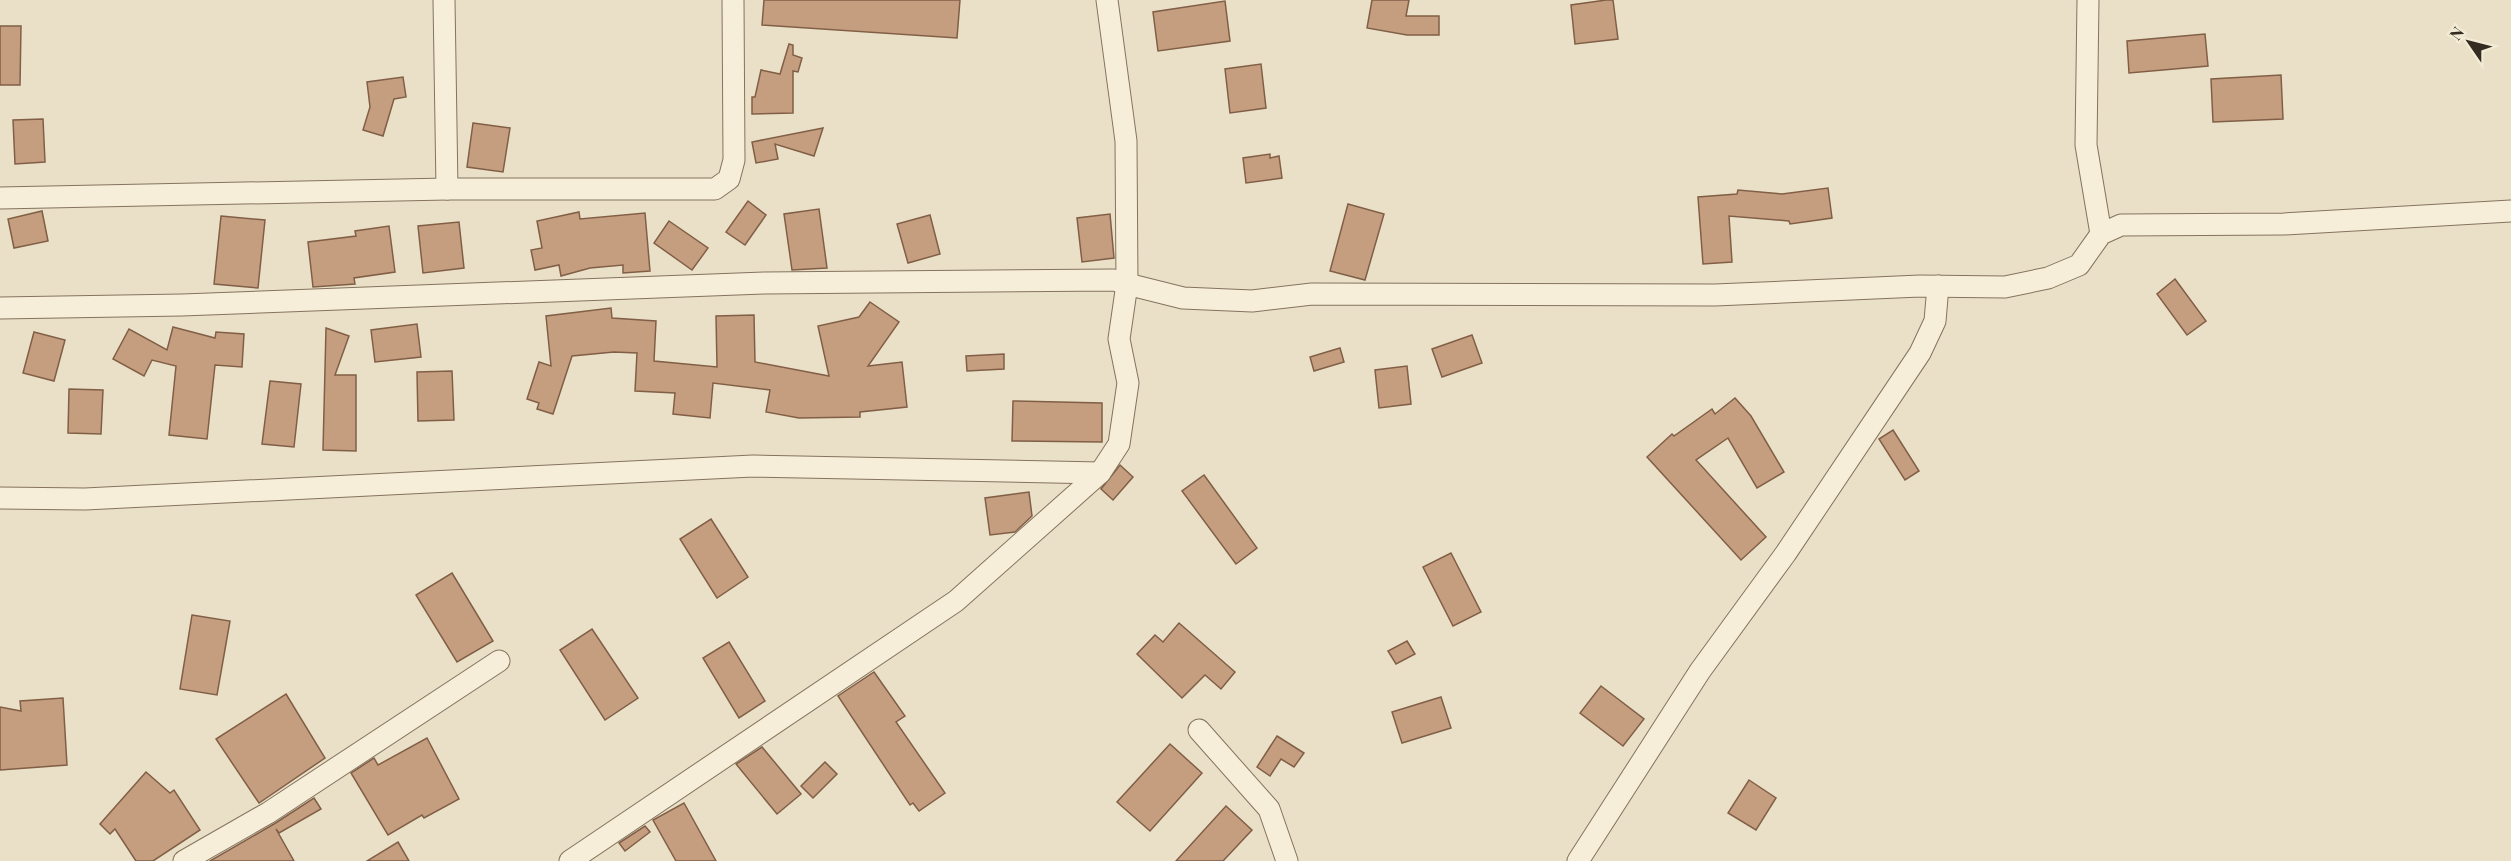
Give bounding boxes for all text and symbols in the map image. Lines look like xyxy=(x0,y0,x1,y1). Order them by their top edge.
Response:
north arrow xyxy=(2439,12,2499,72)
text: N xyxy=(2444,22,2468,44)

